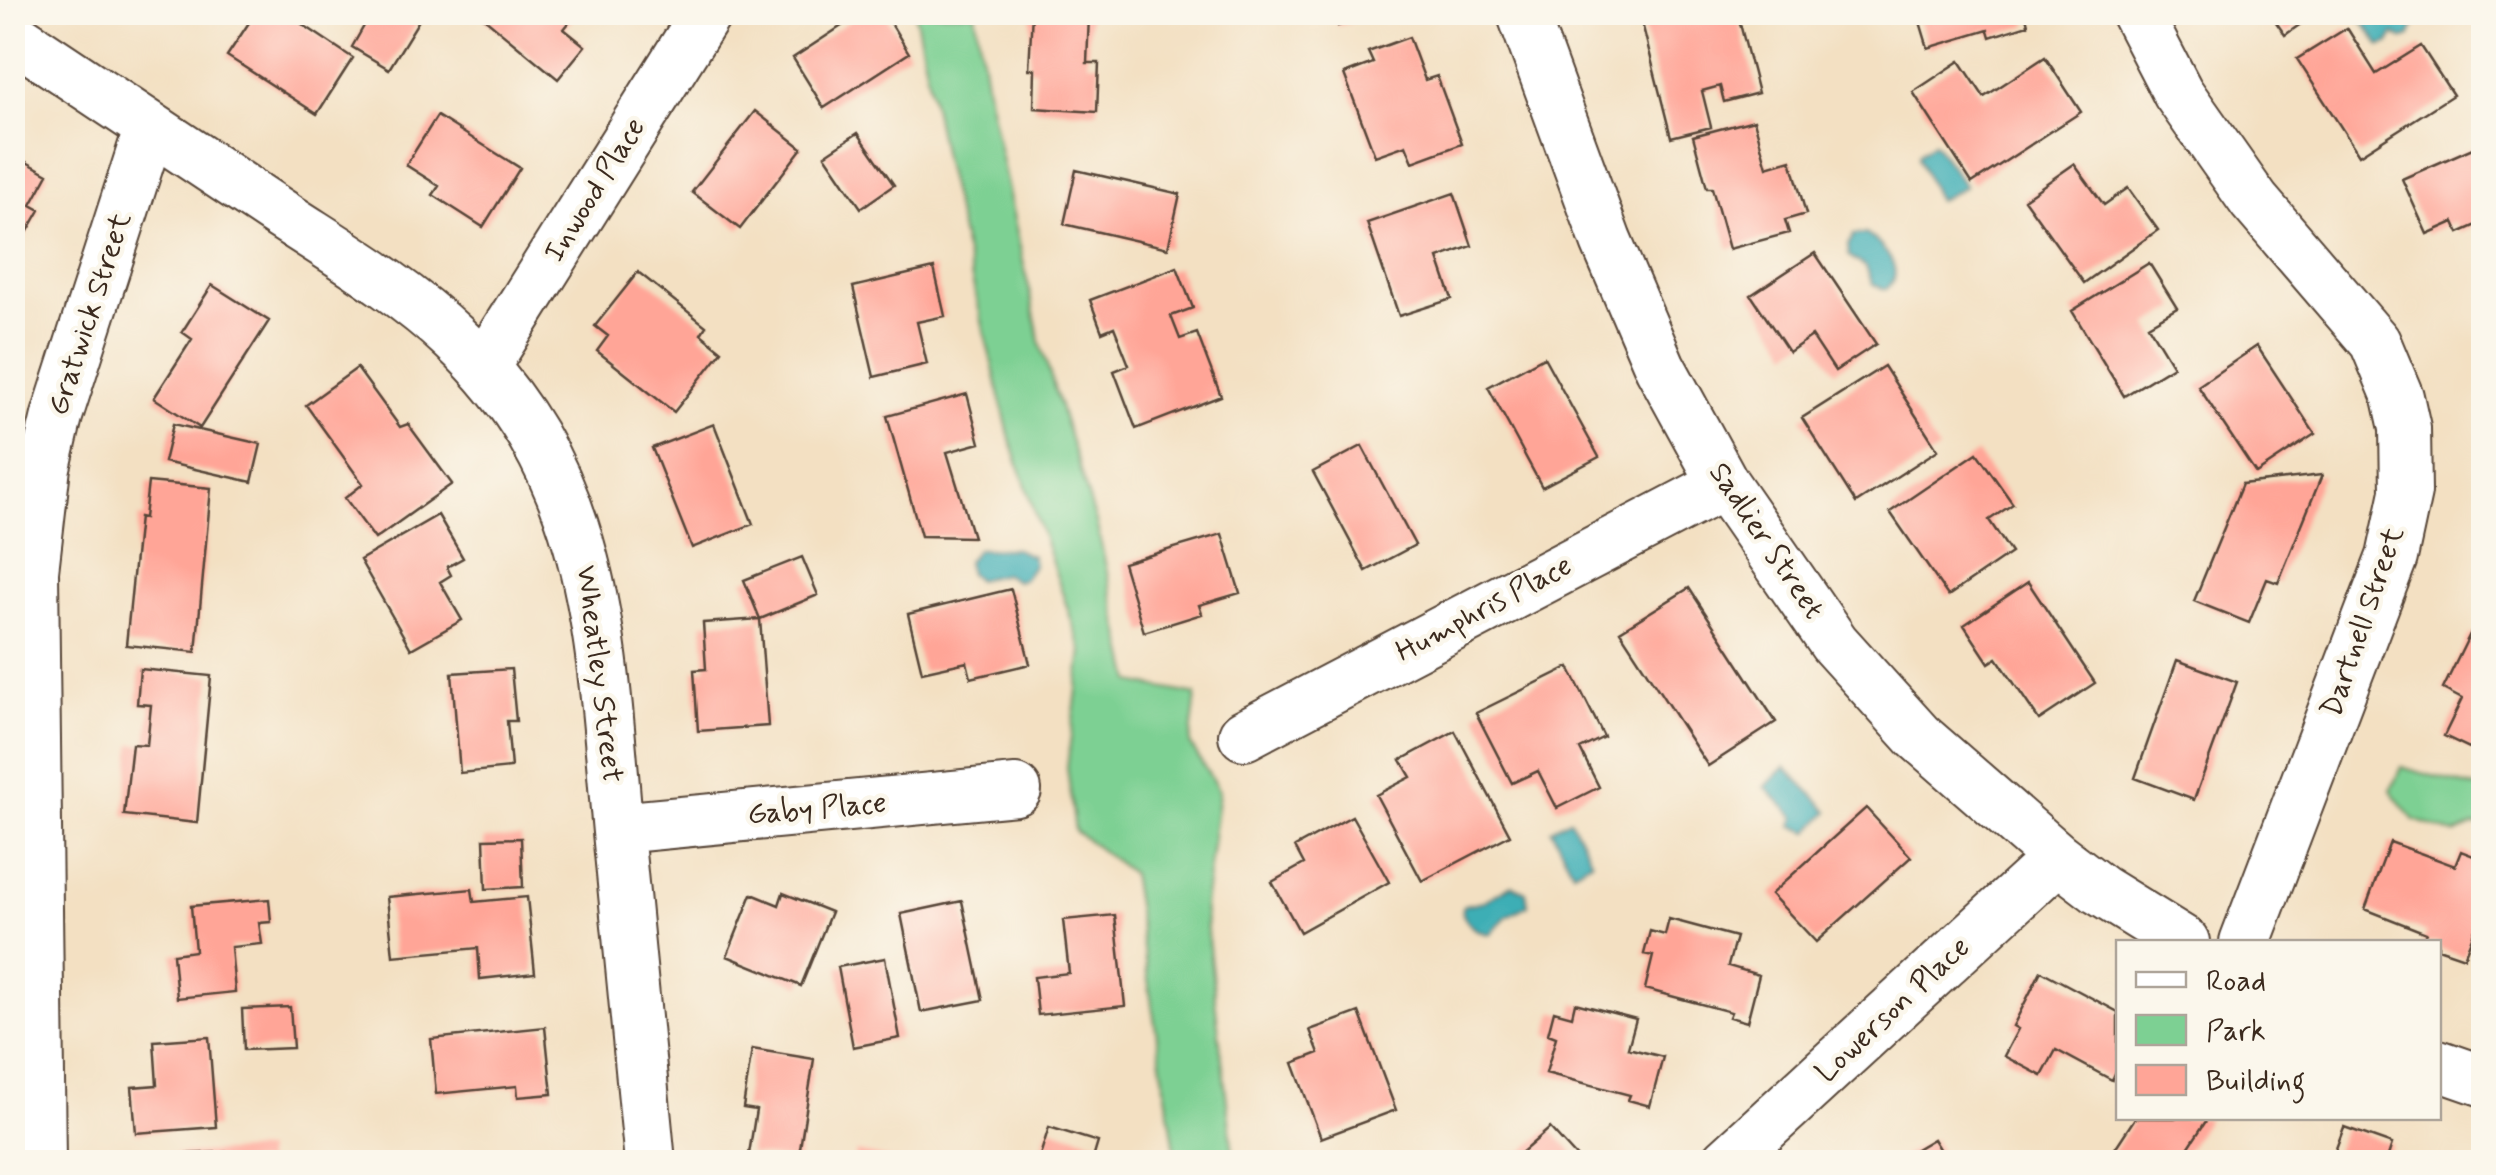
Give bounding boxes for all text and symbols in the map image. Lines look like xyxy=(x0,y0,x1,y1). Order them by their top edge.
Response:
street label: Inwood Place xyxy=(535,110,655,270)
street label: Gratwick Street xyxy=(39,207,141,420)
street label: Sadlier Street xyxy=(1699,455,1833,627)
street label: Dartnell Street xyxy=(2312,521,2414,722)
street label: Humphris Place xyxy=(1389,546,1579,672)
street label: Wheatley Street xyxy=(566,563,632,785)
street label: Gaby Place xyxy=(746,783,888,835)
street label: Lowerson Place xyxy=(1807,928,1979,1092)
legend xyxy=(2116,940,2441,1120)
text: Road xyxy=(2206,962,2266,1001)
text: Park xyxy=(2206,1012,2266,1051)
text: Building xyxy=(2206,1062,2305,1104)

